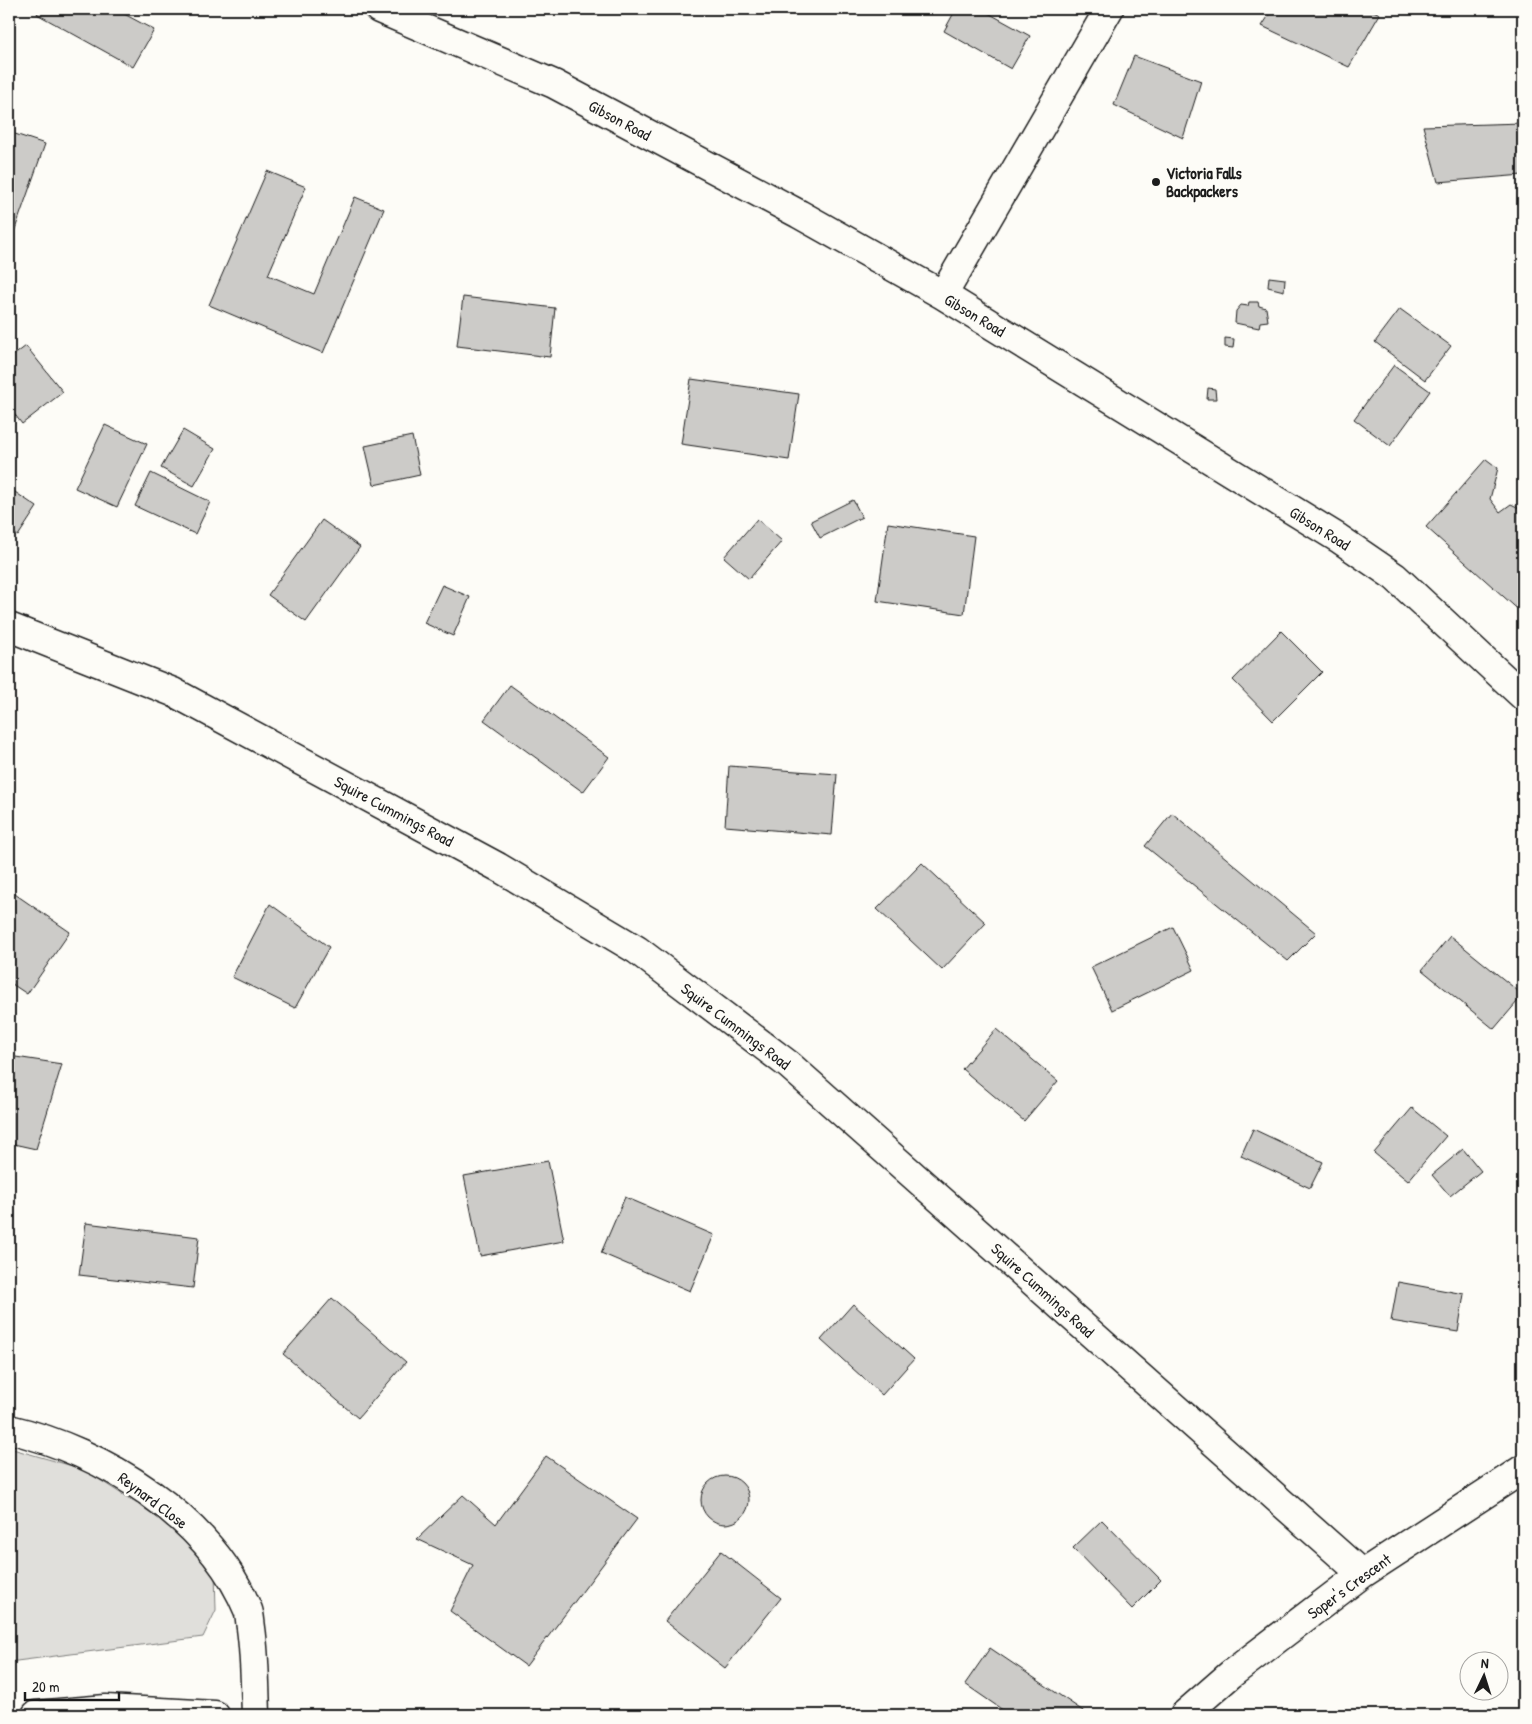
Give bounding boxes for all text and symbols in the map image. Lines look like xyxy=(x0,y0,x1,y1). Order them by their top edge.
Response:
street label: Gibson Road xyxy=(585,94,655,146)
place label: Victoria Falls Backpackers xyxy=(1166,162,1243,203)
marker: Victoria Falls Backpackers xyxy=(1150,176,1162,188)
street label: Gibson Road xyxy=(940,288,1010,342)
street label: Gibson Road xyxy=(1286,501,1354,555)
street label: Squire Cummings Road xyxy=(331,770,457,852)
street label: Squire Cummings Road xyxy=(677,978,795,1074)
street label: Squire Cummings Road xyxy=(987,1238,1099,1342)
street label: Reynard Close xyxy=(114,1467,193,1534)
street label: Soper's Crescent xyxy=(1303,1548,1396,1624)
north arrow xyxy=(1460,1652,1510,1702)
text: N xyxy=(1481,1653,1490,1672)
scale bar xyxy=(25,1669,119,1701)
text: 20 m xyxy=(32,1676,59,1697)

